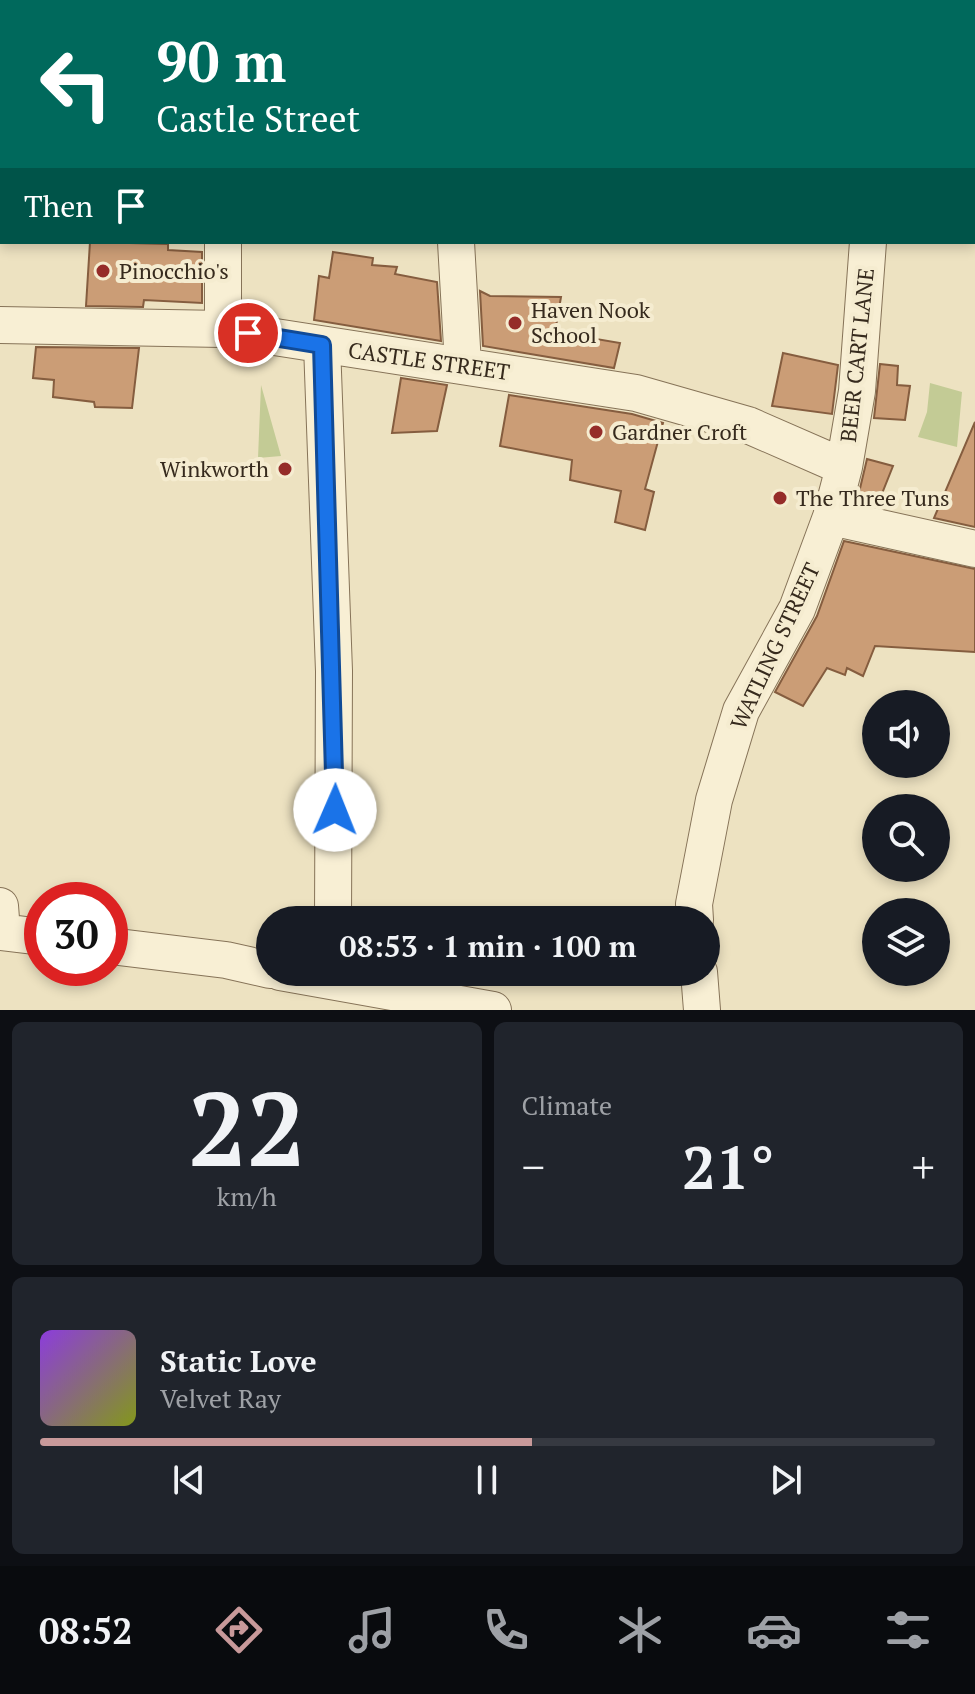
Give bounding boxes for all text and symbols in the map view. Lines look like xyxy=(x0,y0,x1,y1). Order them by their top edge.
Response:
text: 90 m xyxy=(156,24,286,98)
icon: left xyxy=(24,32,128,136)
text: Castle Street xyxy=(156,95,360,142)
icon: arrive xyxy=(109,184,153,228)
text: Then xyxy=(24,186,93,226)
place label: Pinocchio's xyxy=(119,256,229,285)
marker: Pinocchio's xyxy=(94,262,112,280)
street label: BEER CART LANE xyxy=(833,266,880,444)
place label: Haven Nook School xyxy=(531,295,651,349)
pin xyxy=(214,299,282,367)
icon: arrive xyxy=(226,311,270,355)
marker: Haven Nook School xyxy=(506,314,524,332)
street label: CASTLE STREET xyxy=(346,335,512,386)
place label: Gardner Croft xyxy=(612,417,747,446)
marker: Gardner Croft xyxy=(587,423,605,441)
place label: Winkworth xyxy=(160,454,269,483)
marker: Winkworth xyxy=(276,460,294,478)
place label: The Three Tuns xyxy=(796,483,950,512)
marker: The Three Tuns xyxy=(771,489,789,507)
street label: WATLING STREET xyxy=(723,558,826,734)
map controls xyxy=(862,690,950,986)
button: sound xyxy=(862,690,950,778)
position arrow xyxy=(293,768,377,852)
button: search xyxy=(862,794,950,882)
speed limit sign: 30 xyxy=(24,882,128,986)
button: layers xyxy=(862,898,950,986)
text: 08:53 · 1 min · 100 m xyxy=(340,926,636,966)
text: 22 xyxy=(188,1058,306,1196)
text: Climate xyxy=(522,1088,612,1122)
text: 21° xyxy=(682,1127,775,1206)
text: − xyxy=(522,1137,545,1196)
text: + xyxy=(912,1137,935,1196)
text: km/h xyxy=(217,1179,277,1213)
text: Static Love xyxy=(160,1341,317,1381)
text: Velvet Ray xyxy=(160,1381,281,1415)
icon: previous xyxy=(167,1458,211,1502)
icon: pause xyxy=(465,1458,509,1502)
icon: next xyxy=(764,1458,808,1502)
icon: directions xyxy=(211,1602,267,1658)
icon: music xyxy=(344,1602,400,1658)
icon: phone xyxy=(478,1602,534,1658)
icon: climate xyxy=(612,1602,668,1658)
icon: car xyxy=(746,1602,802,1658)
icon: filters xyxy=(880,1602,936,1658)
text: 08:52 xyxy=(39,1607,133,1654)

